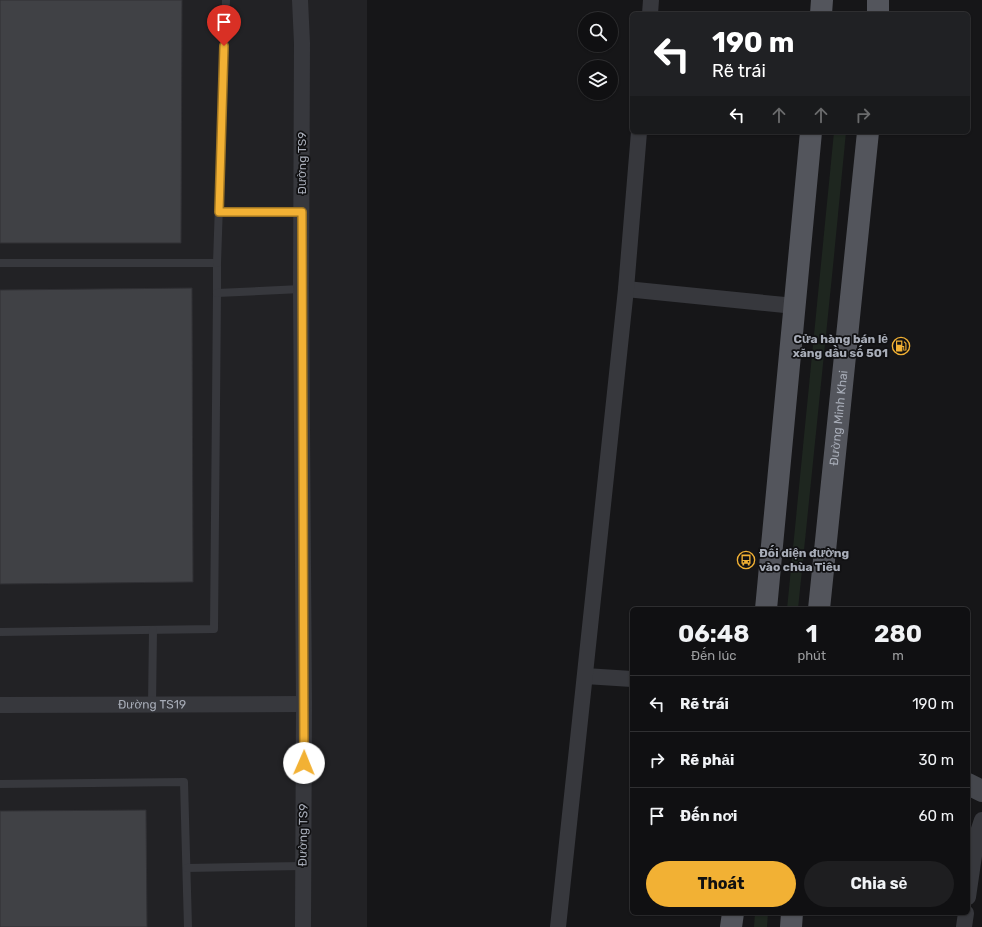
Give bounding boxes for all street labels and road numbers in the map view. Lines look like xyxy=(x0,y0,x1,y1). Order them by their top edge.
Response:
street label: Đường TS9 xyxy=(295,132,309,194)
street label: Đường Minh Khai xyxy=(827,370,850,466)
street label: Đường TS19 xyxy=(118,697,186,712)
street label: Đường TS9 xyxy=(295,803,311,867)

